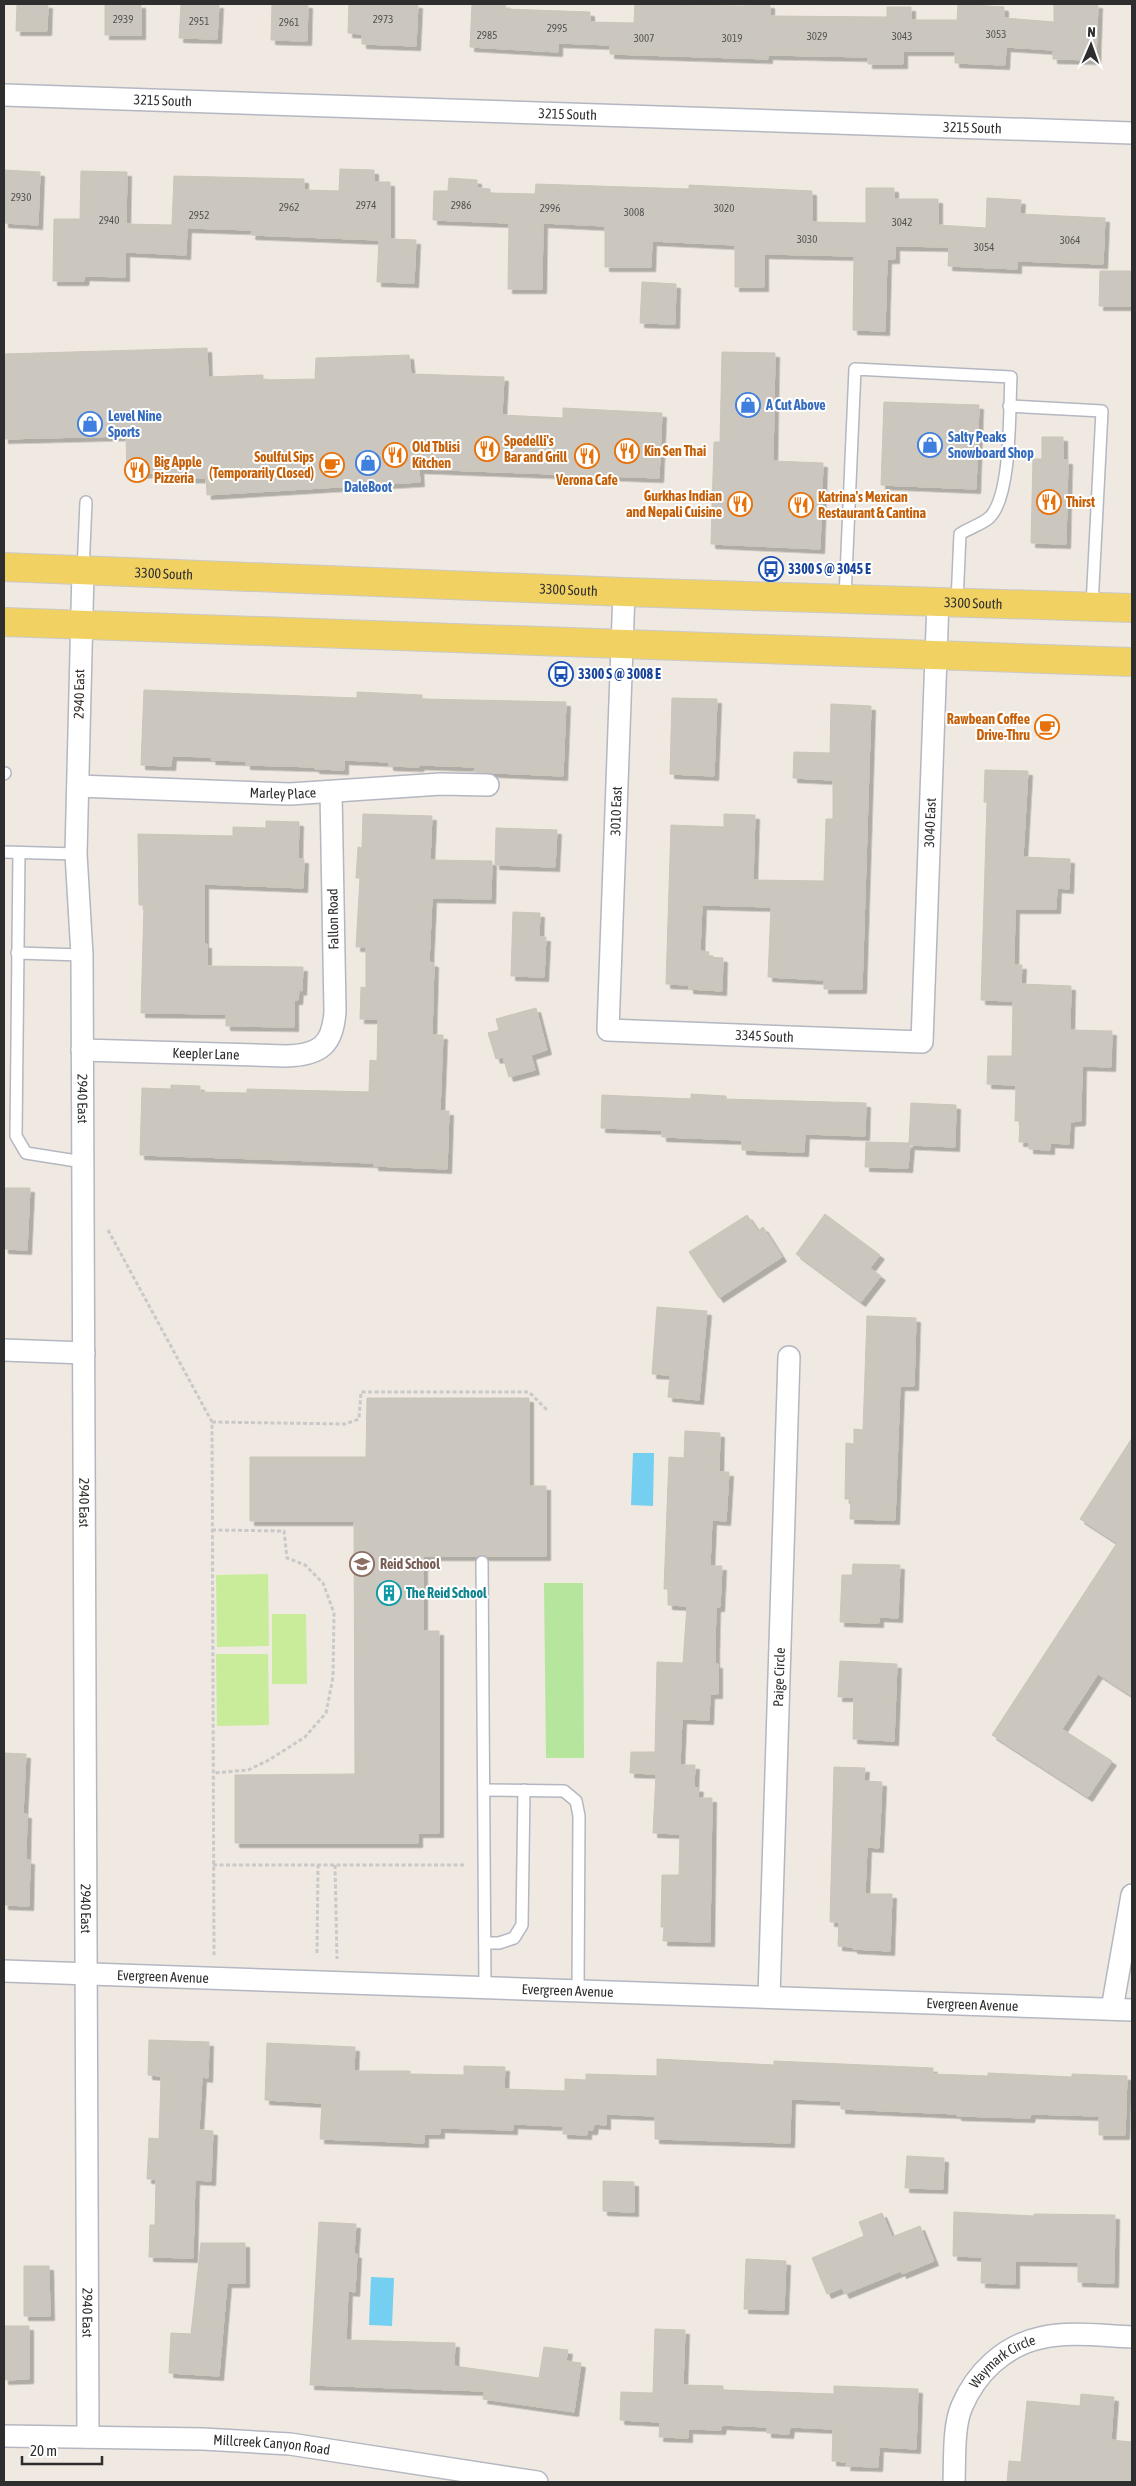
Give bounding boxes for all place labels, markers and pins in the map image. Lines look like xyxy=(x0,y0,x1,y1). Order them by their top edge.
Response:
shop icon: A Cut Above xyxy=(735,392,761,418)
place label: A Cut Above xyxy=(765,397,826,413)
place label: Level Nine Sports xyxy=(108,408,162,440)
shop icon: Level Nine Sports xyxy=(77,411,103,437)
place label: Salty Peaks Snowboard Shop xyxy=(948,429,1034,461)
shop icon: Salty Peaks Snowboard Shop xyxy=(917,432,943,458)
place label: Spedelli's Bar and Grill xyxy=(504,433,568,465)
restaurant icon: Spedelli's Bar and Grill xyxy=(474,436,500,462)
restaurant icon: Kin Sen Thai xyxy=(614,438,640,464)
place label: Old Tblisi Kitchen xyxy=(412,439,460,471)
restaurant icon: Old Tblisi Kitchen xyxy=(382,442,408,468)
restaurant icon: Verona Cafe xyxy=(574,443,600,469)
place label: Kin Sen Thai xyxy=(644,443,706,459)
place label: Soulful Sips (Temporarily Closed) xyxy=(209,449,314,481)
shop icon: DaleBoot xyxy=(355,450,381,476)
cafe icon: Soulful Sips (Temporarily Closed) xyxy=(319,452,345,478)
place label: Big Apple Pizzeria xyxy=(154,454,202,486)
restaurant icon: Big Apple Pizzeria xyxy=(124,457,150,483)
place label: Verona Cafe xyxy=(555,472,618,488)
place label: DaleBoot xyxy=(344,479,392,495)
place label: Gurkhas Indian and Nepali Cuisine xyxy=(626,488,722,520)
place label: Katrina's Mexican Restaurant & Cantina xyxy=(818,489,927,521)
restaurant icon: Thirst xyxy=(1036,489,1062,515)
restaurant icon: Gurkhas Indian and Nepali Cuisine xyxy=(727,491,753,517)
restaurant icon: Katrina's Mexican Restaurant & Cantina xyxy=(788,492,814,518)
place label: Thirst xyxy=(1066,494,1095,510)
bus stop icon: 3300 S @ 3045 E xyxy=(758,556,784,582)
place label: 3300 S @ 3045 E xyxy=(788,561,871,577)
bus stop icon: 3300 S @ 3008 E xyxy=(548,661,574,687)
place label: 3300 S @ 3008 E xyxy=(578,666,661,682)
place label: Rawbean Coffee Drive-Thru xyxy=(947,711,1030,743)
cafe icon: Rawbean Coffee Drive-Thru xyxy=(1034,714,1060,740)
school or university icon: Reid School xyxy=(349,1551,375,1577)
place label: Reid School xyxy=(380,1556,440,1572)
building icon: The Reid School xyxy=(376,1580,402,1606)
place label: The Reid School xyxy=(406,1585,487,1601)

